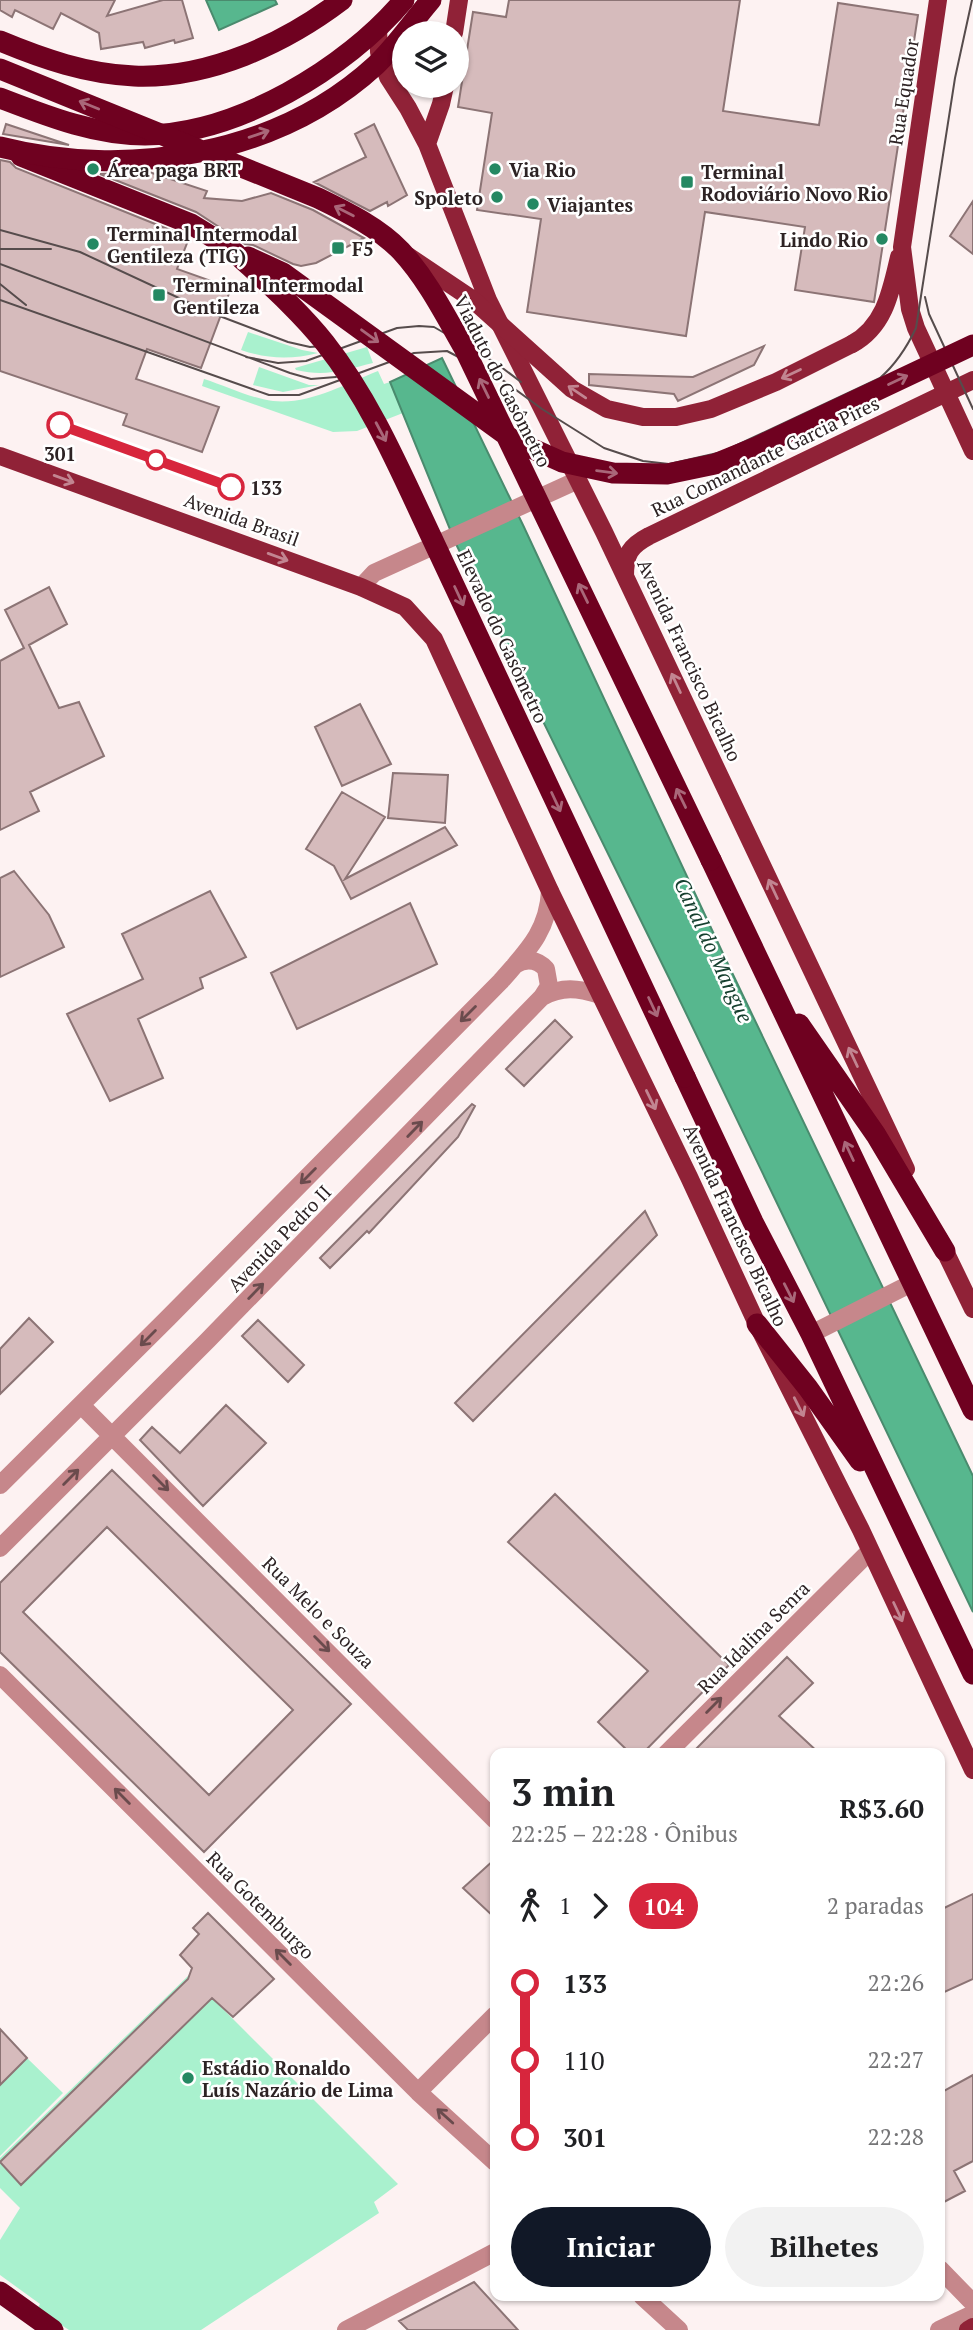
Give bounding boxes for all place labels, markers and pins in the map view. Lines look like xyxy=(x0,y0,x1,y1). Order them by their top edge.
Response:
place label: Área paga BRT xyxy=(107,157,241,182)
place label: Via Rio xyxy=(509,157,576,182)
place label: Terminal Rodoviário Novo Rio xyxy=(701,159,888,206)
marker: Área paga BRT xyxy=(85,161,101,177)
marker: Via Rio xyxy=(487,161,503,177)
marker: Terminal Rodoviário Novo Rio xyxy=(679,174,695,190)
place label: Spoleto xyxy=(414,185,483,210)
marker: Spoleto xyxy=(489,189,505,205)
place label: Viajantes xyxy=(547,192,634,217)
marker: Viajantes xyxy=(525,196,541,212)
place label: Terminal Intermodal Gentileza (TIG) xyxy=(107,221,298,268)
place label: Lindo Rio xyxy=(780,227,868,252)
marker: Lindo Rio xyxy=(874,231,890,247)
marker: Terminal Intermodal Gentileza (TIG) xyxy=(85,236,101,252)
place label: F5 xyxy=(352,236,374,261)
marker: F5 xyxy=(330,240,346,256)
place label: Terminal Intermodal Gentileza xyxy=(173,272,364,319)
marker: Terminal Intermodal Gentileza xyxy=(151,287,167,303)
marker: 301 xyxy=(47,412,73,438)
place label: 301 xyxy=(44,441,76,466)
unlabelled marker xyxy=(146,450,166,470)
marker: 133 xyxy=(218,474,244,500)
place label: 133 xyxy=(250,475,282,500)
place label: Estádio Ronaldo Luís Nazário de Lima xyxy=(202,2055,394,2102)
marker: Estádio Ronaldo Luís Nazário de Lima xyxy=(180,2070,196,2086)

